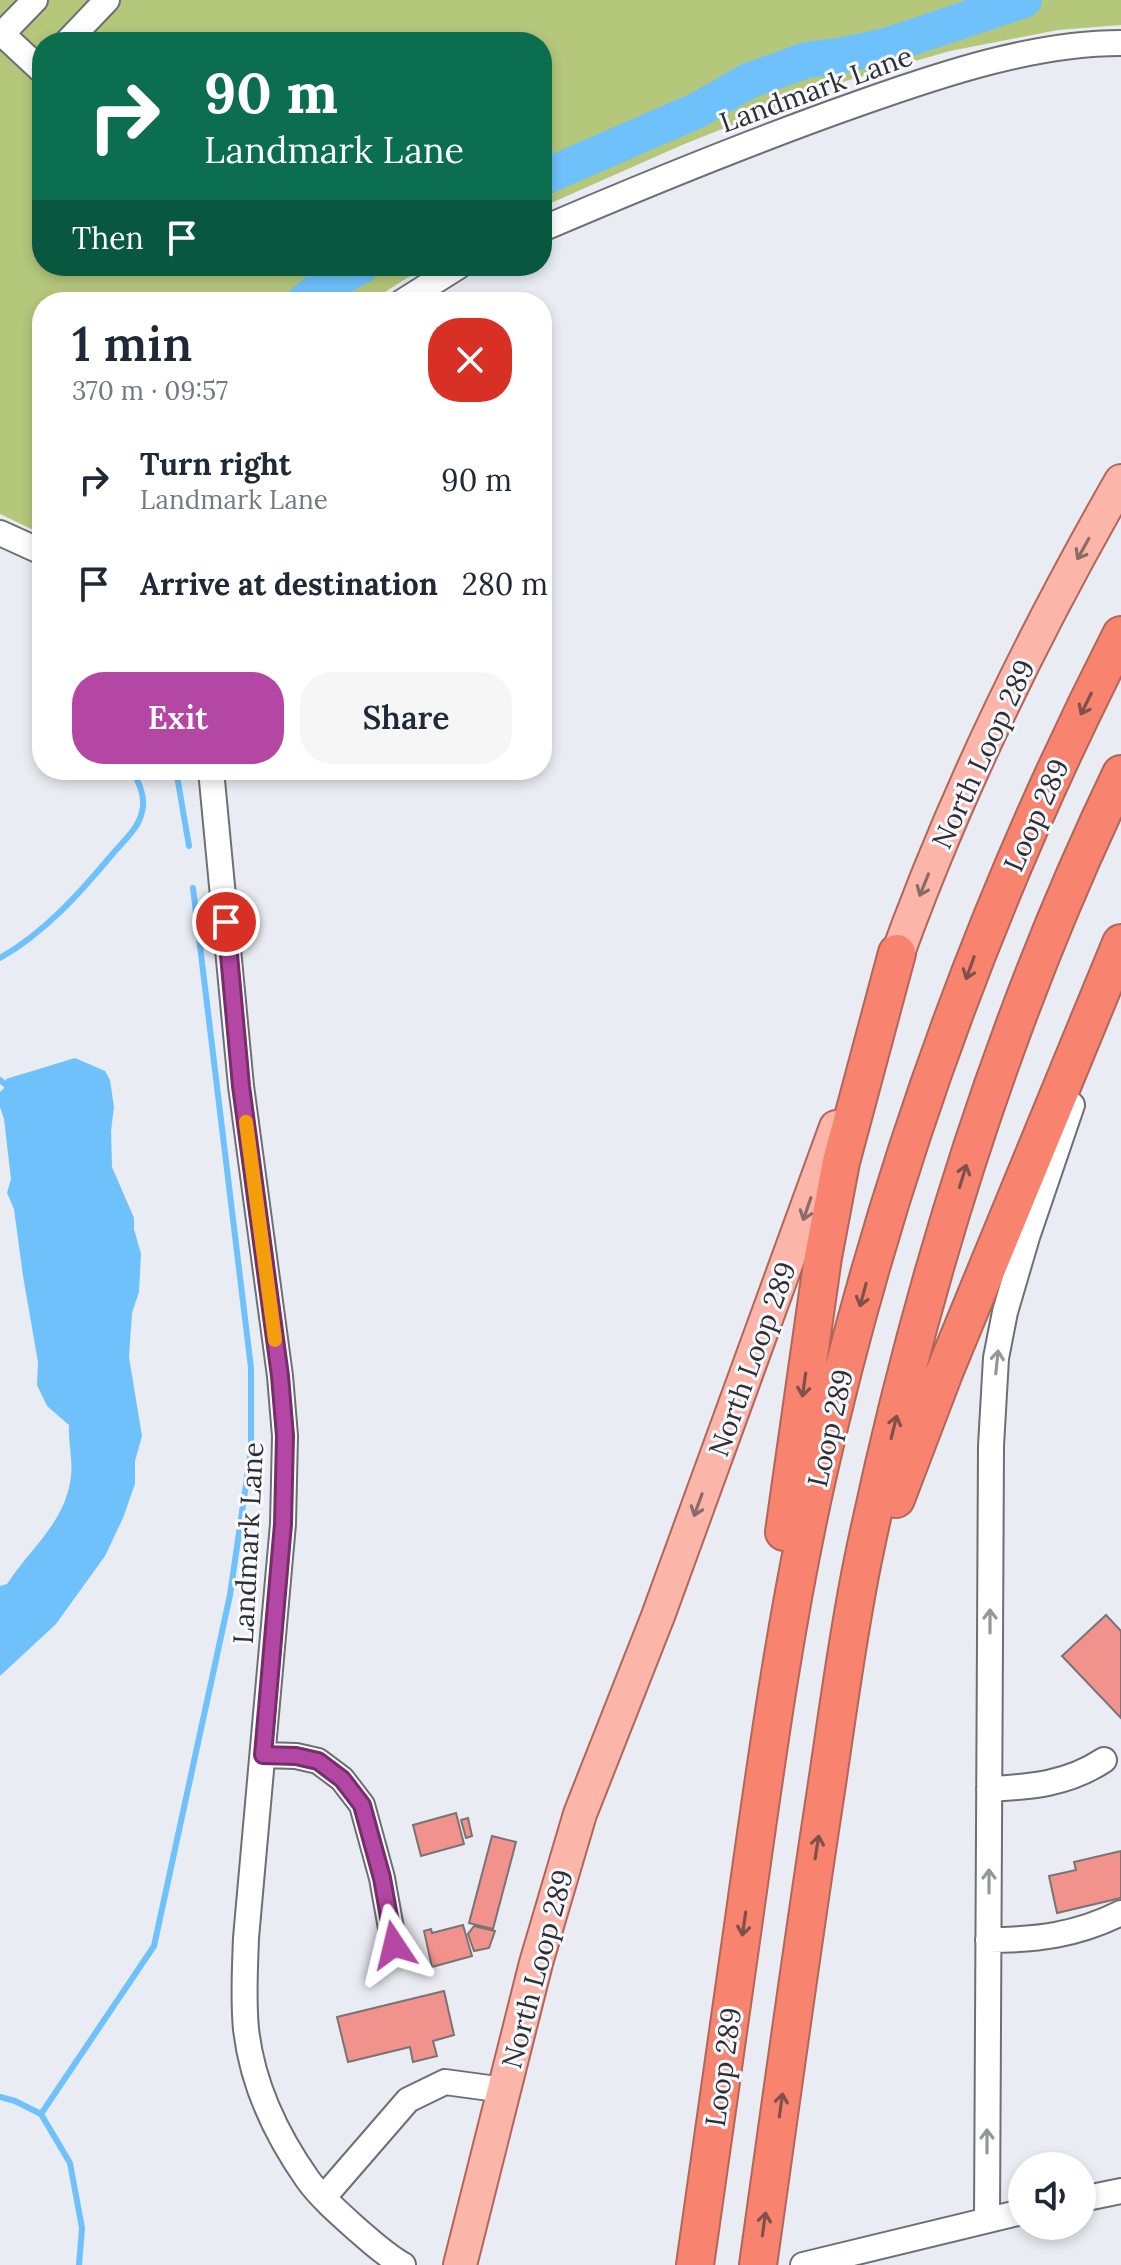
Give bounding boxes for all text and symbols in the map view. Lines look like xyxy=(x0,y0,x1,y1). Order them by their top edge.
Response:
street label: Landmark Lane xyxy=(715,37,917,141)
text: 90 m xyxy=(204,57,338,128)
icon: right xyxy=(72,64,176,168)
text: Landmark Lane xyxy=(204,127,464,173)
icon: arrive xyxy=(160,216,204,260)
text: Then xyxy=(72,219,144,257)
text: 1 min xyxy=(72,313,192,374)
button: close xyxy=(428,318,512,402)
text: 370 m · 09:57 xyxy=(72,374,228,407)
text: Turn right xyxy=(140,445,291,483)
icon: right xyxy=(72,458,116,502)
text: 90 m xyxy=(441,461,512,499)
text: Landmark Lane xyxy=(140,483,328,516)
one-way arrow xyxy=(1075,537,1091,560)
icon: arrive xyxy=(72,562,116,606)
text: Arrive at destination xyxy=(140,565,438,603)
text: 280 m xyxy=(462,565,548,603)
street label: North Loop 289 xyxy=(925,654,1041,854)
button: Exit xyxy=(72,672,284,764)
button: Share xyxy=(300,672,512,764)
one-way arrow xyxy=(1078,692,1093,716)
street label: Loop 289 xyxy=(996,753,1076,877)
one-way arrow xyxy=(916,872,931,897)
pin xyxy=(192,888,260,956)
icon: arrive xyxy=(204,900,248,944)
one-way arrow xyxy=(962,955,977,980)
one-way arrow xyxy=(956,1164,971,1190)
one-way arrow xyxy=(799,1196,813,1221)
street label: North Loop 289 xyxy=(700,1257,804,1461)
one-way arrow xyxy=(855,1281,870,1307)
one-way arrow xyxy=(989,1349,1004,1376)
street label: Loop 289 xyxy=(799,1366,861,1490)
one-way arrow xyxy=(796,1372,811,1397)
one-way arrow xyxy=(887,1414,902,1440)
street label: Landmark Lane xyxy=(225,1441,271,1645)
one-way arrow xyxy=(690,1492,704,1517)
one-way arrow xyxy=(982,1608,998,1635)
one-way arrow xyxy=(810,1835,825,1861)
street label: North Loop 289 xyxy=(493,1866,581,2072)
one-way arrow xyxy=(981,1868,997,1895)
position arrow xyxy=(352,1903,436,1987)
one-way arrow xyxy=(736,1911,751,1936)
street label: Loop 289 xyxy=(697,2005,749,2129)
one-way arrow xyxy=(774,2093,789,2118)
one-way arrow xyxy=(979,2128,995,2155)
map controls xyxy=(1008,2152,1096,2240)
button: sound xyxy=(1008,2152,1096,2240)
one-way arrow xyxy=(757,2211,772,2237)

